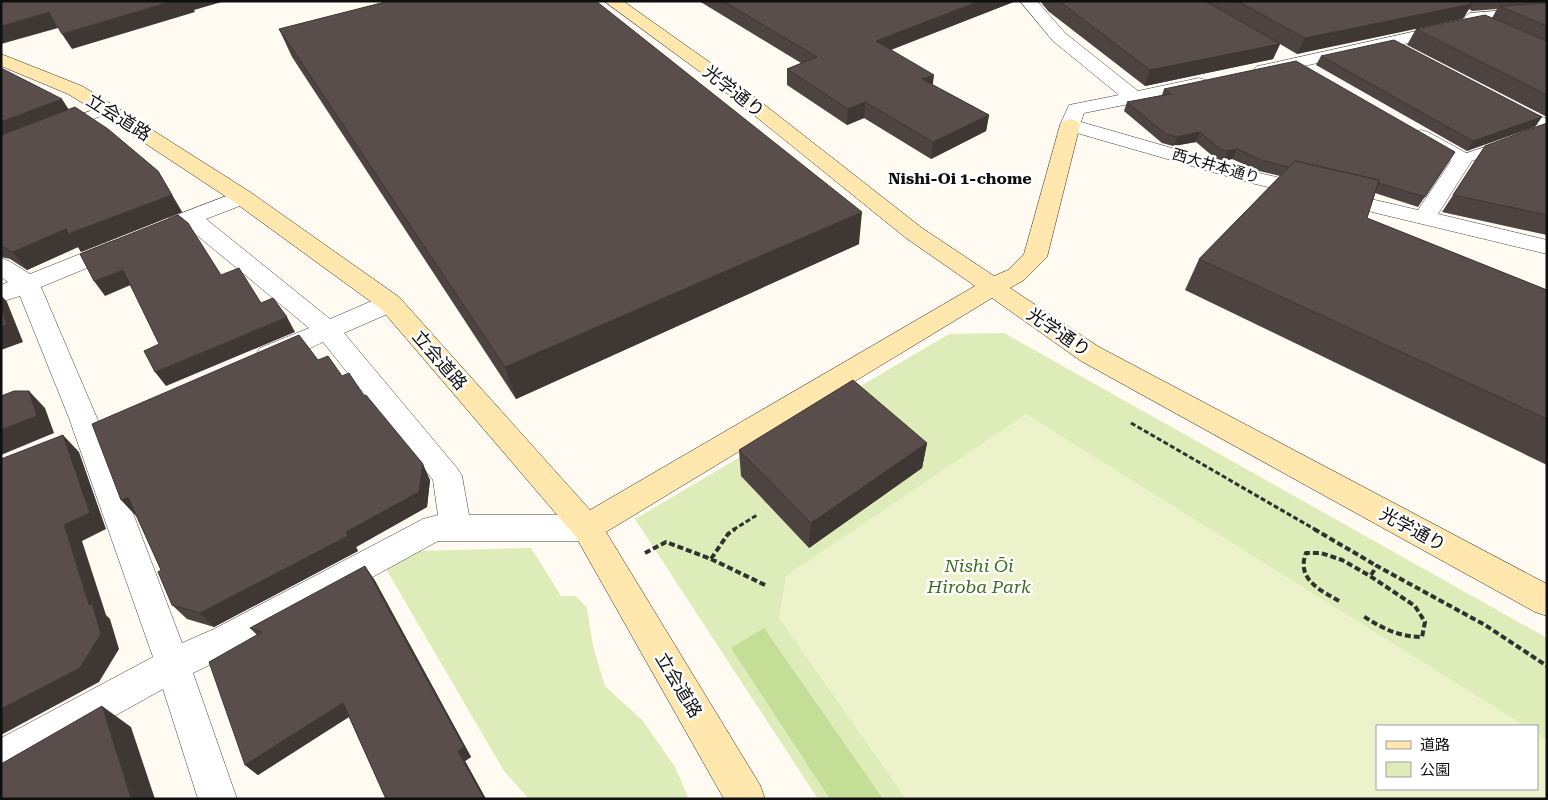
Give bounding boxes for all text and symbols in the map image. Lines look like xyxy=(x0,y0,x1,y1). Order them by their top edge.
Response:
street label: 光学通り xyxy=(699,61,769,121)
street label: 立会道路 xyxy=(83,89,155,145)
street label: 西大井本通り xyxy=(1170,145,1262,187)
district label: Nishi-Oi 1-chome xyxy=(888,169,1032,188)
street label: 光学通り xyxy=(1023,303,1095,361)
street label: 立会道路 xyxy=(408,326,472,394)
street label: 光学通り xyxy=(1376,503,1450,555)
park label: Nishi Ōi Hiroba Park xyxy=(926,555,1031,597)
street label: 立会道路 xyxy=(651,649,707,721)
legend xyxy=(1376,725,1538,790)
text: 道路 xyxy=(1420,736,1450,754)
text: 公園 xyxy=(1420,761,1450,779)

